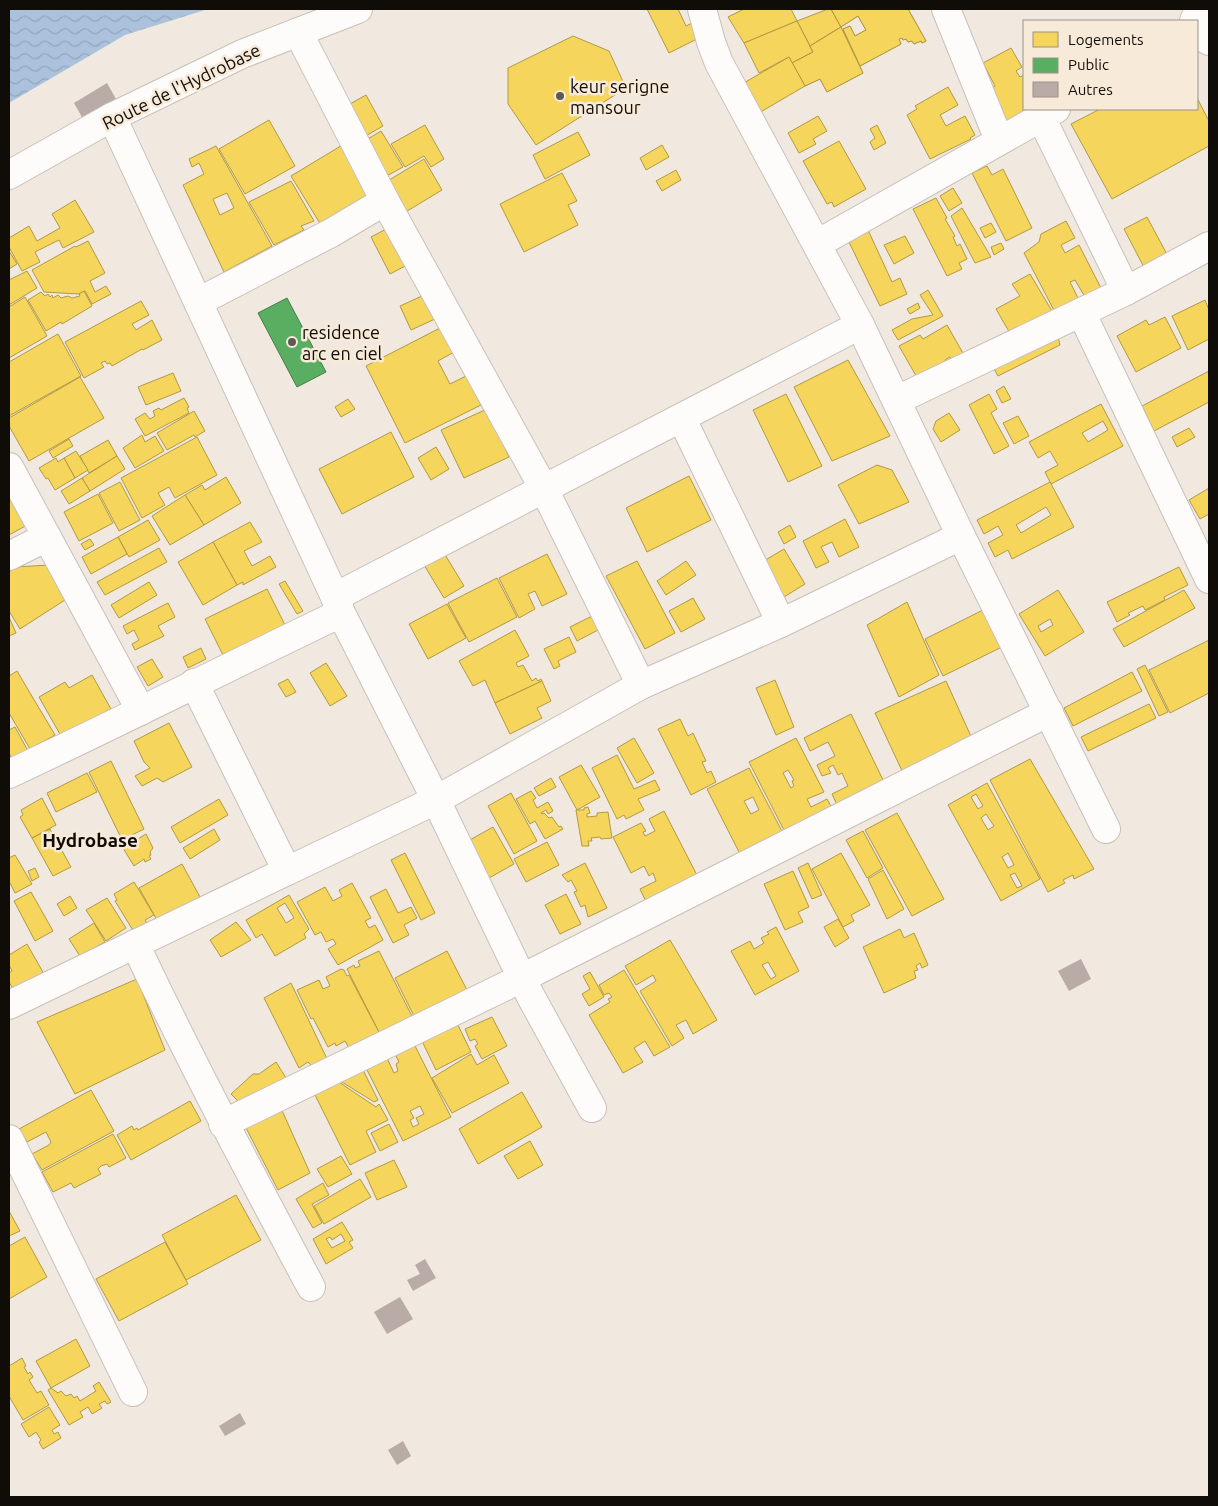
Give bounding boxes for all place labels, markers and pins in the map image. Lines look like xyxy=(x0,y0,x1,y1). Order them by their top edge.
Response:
place label: keur serigne mansour xyxy=(570,76,669,117)
marker: keur serigne mansour xyxy=(554,90,566,102)
place label: residence arc en ciel xyxy=(302,322,383,363)
marker: residence arc en ciel xyxy=(286,336,298,348)

